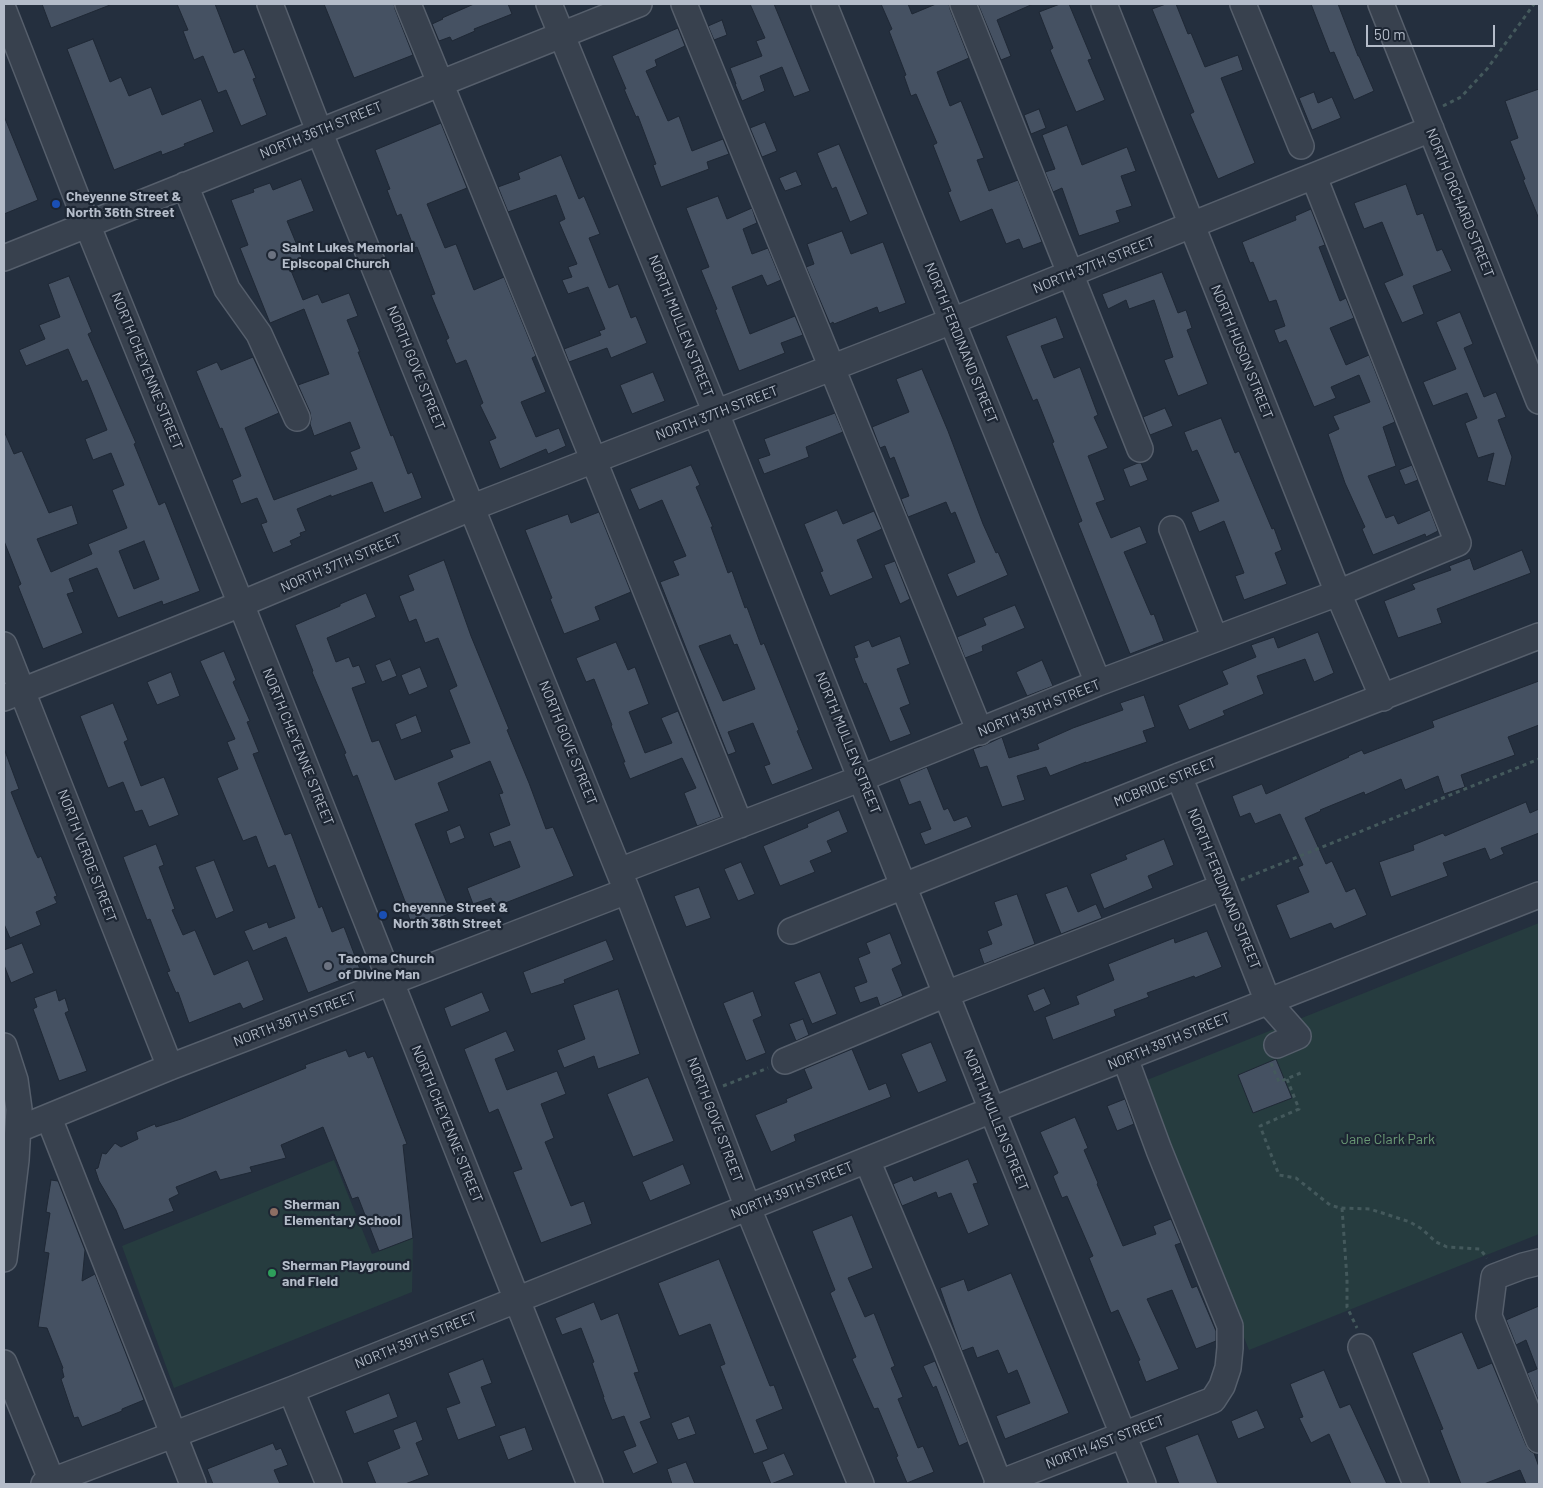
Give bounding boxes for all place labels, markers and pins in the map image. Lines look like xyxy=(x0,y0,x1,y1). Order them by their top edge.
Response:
place label: Cheyenne Street & North 36th Street xyxy=(66,188,181,220)
marker: Cheyenne Street & North 36th Street xyxy=(50,198,62,210)
place label: Saint Lukes Memorial Episcopal Church xyxy=(282,239,414,272)
marker: Saint Lukes Memorial Episcopal Church xyxy=(266,249,278,261)
place label: Cheyenne Street & North 38th Street xyxy=(393,899,508,932)
marker: Cheyenne Street & North 38th Street xyxy=(377,909,389,921)
place label: Tacoma Church of Divine Man xyxy=(338,950,434,982)
marker: Tacoma Church of Divine Man xyxy=(322,960,334,972)
place label: Sherman Elementary School xyxy=(284,1196,401,1228)
marker: Sherman Elementary School xyxy=(268,1206,280,1218)
place label: Sherman Playground and Field xyxy=(282,1257,410,1290)
marker: Sherman Playground and Field xyxy=(266,1267,278,1279)

